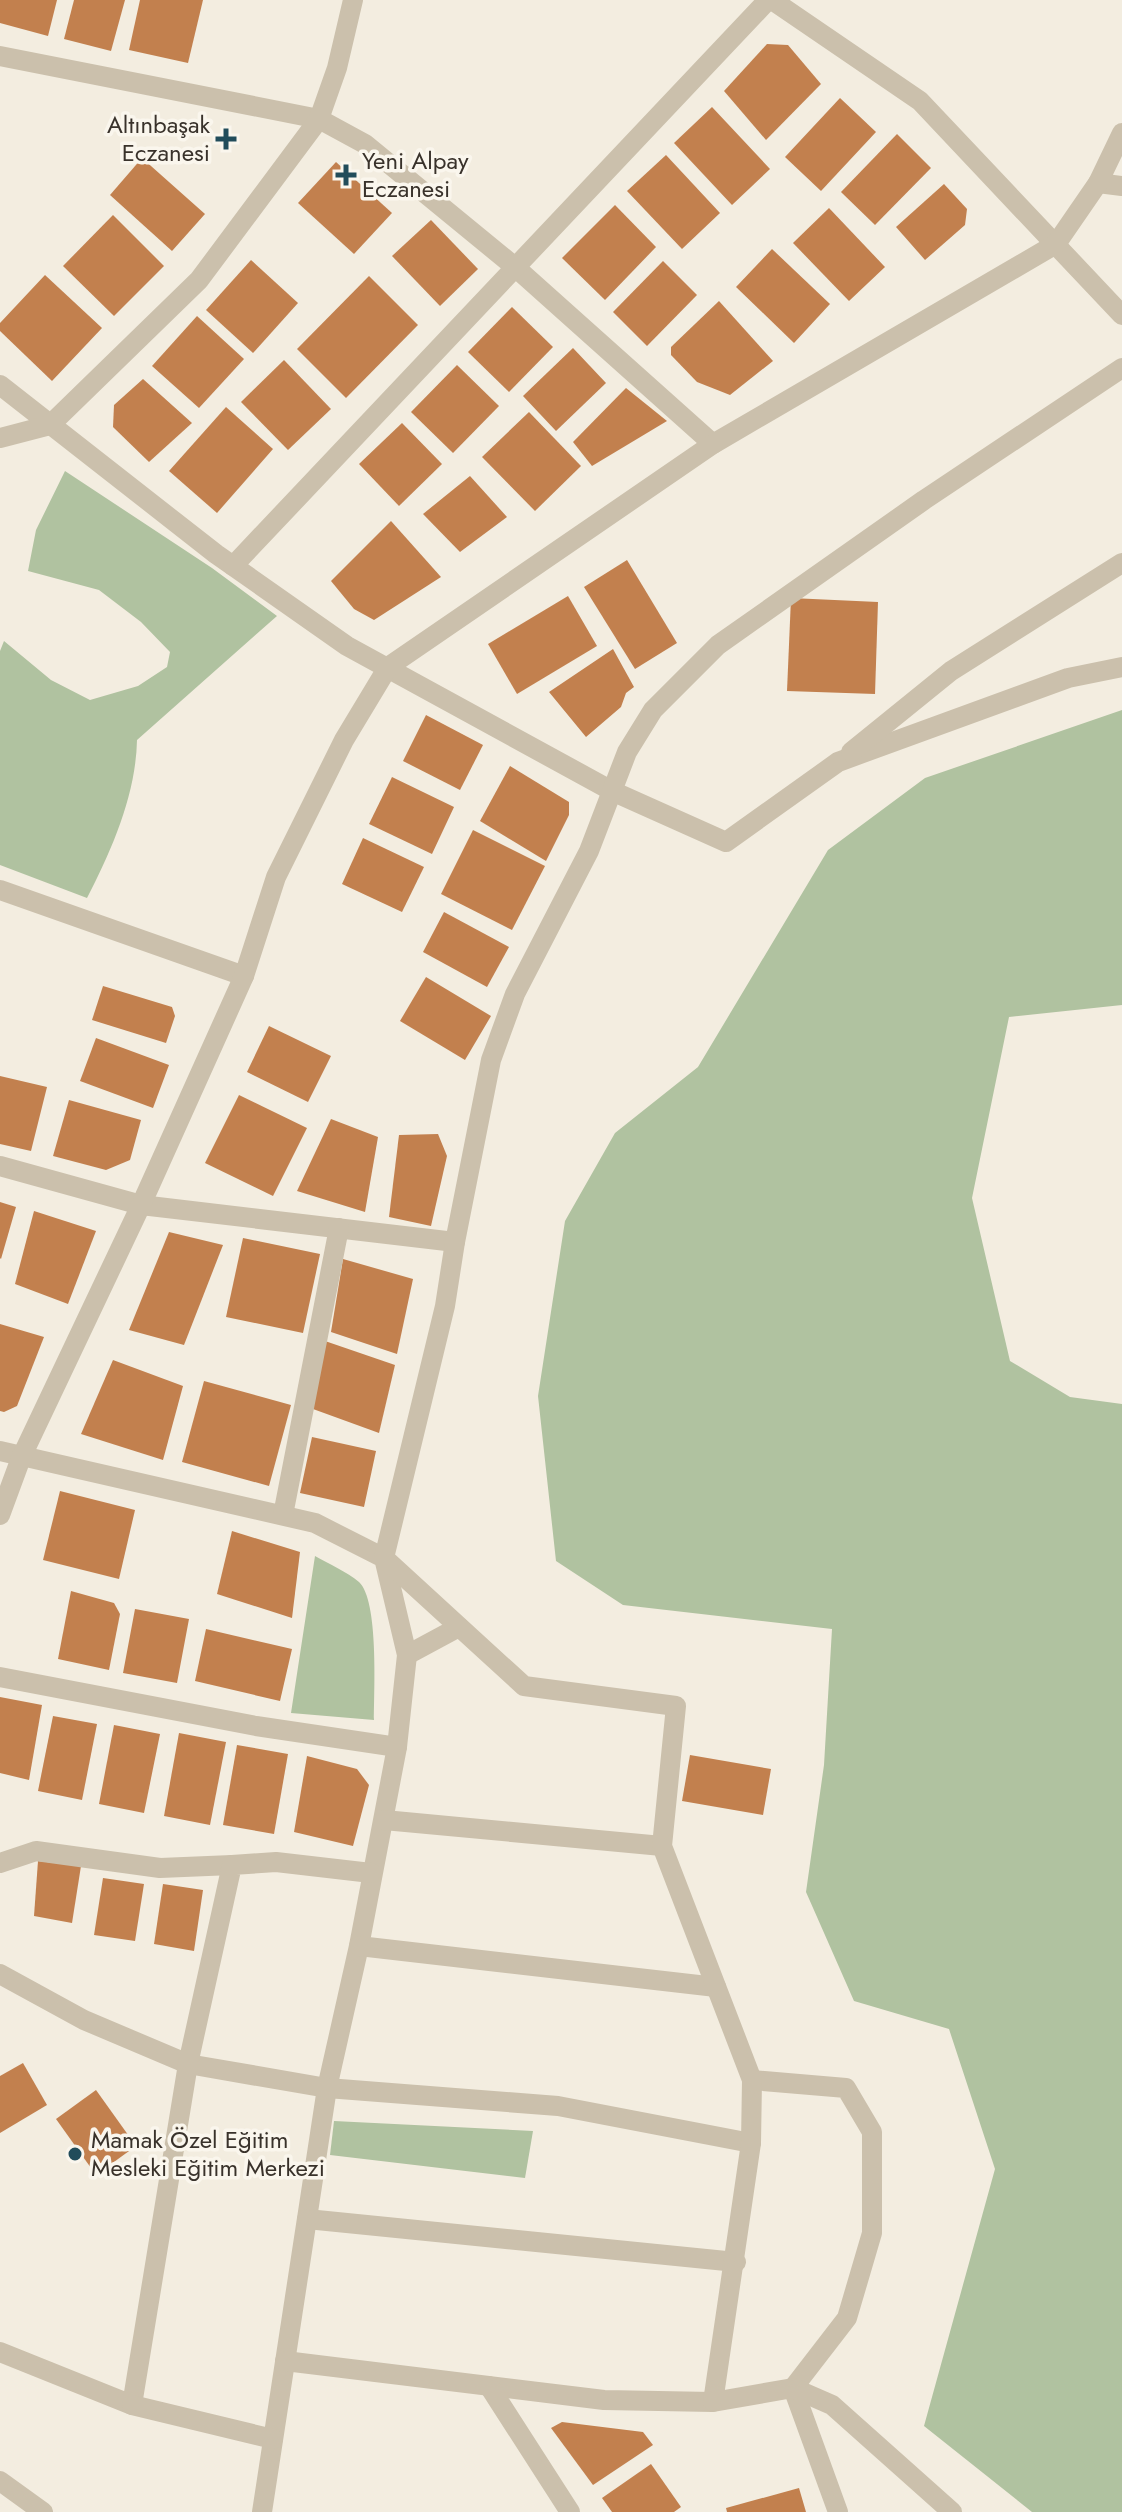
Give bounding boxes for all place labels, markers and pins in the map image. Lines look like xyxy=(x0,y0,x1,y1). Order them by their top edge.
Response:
place label: Altınbaşak Eczanesi xyxy=(107,107,210,170)
marker: Altınbaşak Eczanesi xyxy=(217,130,235,148)
place label: Yeni Alpay Eczanesi xyxy=(362,143,469,206)
marker: Yeni Alpay Eczanesi xyxy=(337,166,355,184)
place label: Mamak Özel Eğitim Mesleki Eğitim Merkezi xyxy=(91,2122,325,2185)
marker: Mamak Özel Eğitim Mesleki Eğitim Merkezi xyxy=(66,2145,84,2163)

